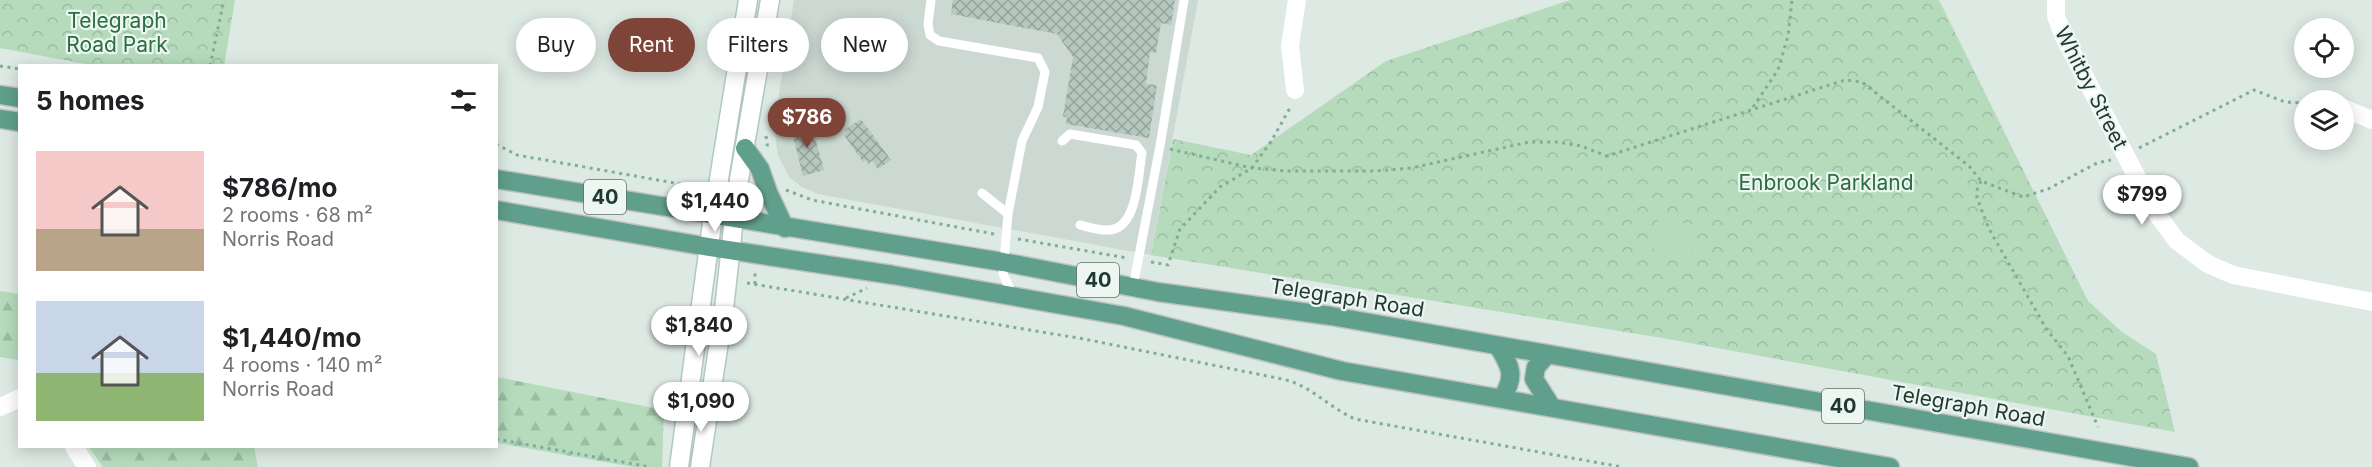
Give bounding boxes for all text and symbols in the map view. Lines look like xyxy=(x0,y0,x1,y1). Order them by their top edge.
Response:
park label: Telegraph Road Park xyxy=(66,8,168,57)
chip: Buy xyxy=(516,18,596,72)
chip: Rent xyxy=(608,18,695,72)
chip: Filters xyxy=(707,18,809,72)
chip: New xyxy=(821,18,908,72)
map controls xyxy=(2294,18,2354,150)
button: locate xyxy=(2294,18,2354,78)
street label: Whitby Street xyxy=(2050,22,2133,153)
icon: filters xyxy=(447,84,480,117)
text: 5 homes xyxy=(36,85,145,116)
button: layers xyxy=(2294,90,2354,150)
pin: $786 xyxy=(771,98,843,149)
text: $786 xyxy=(782,105,832,129)
park label: Enbrook Parkland xyxy=(1738,170,1914,195)
text: $786/mo xyxy=(222,172,337,203)
icon: home xyxy=(84,175,156,247)
pin: $799 xyxy=(2106,175,2178,226)
road number: 40 xyxy=(584,180,626,214)
pin: $1,440 xyxy=(666,182,764,233)
text: $799 xyxy=(2117,182,2167,206)
text: $1,440 xyxy=(681,189,749,213)
text: 2 rooms · 68 m² xyxy=(222,203,373,227)
text: Norris Road xyxy=(222,227,334,251)
road number: 40 xyxy=(1077,263,1119,297)
street label: Telegraph Road xyxy=(1268,273,1426,322)
pin: $1,840 xyxy=(650,306,748,357)
text: $1,840 xyxy=(665,313,733,337)
text: $1,440/mo xyxy=(222,322,361,353)
icon: home xyxy=(84,325,156,397)
text: 4 rooms · 140 m² xyxy=(222,353,382,377)
text: Norris Road xyxy=(222,377,334,401)
street label: Telegraph Road xyxy=(1889,380,2047,431)
pin: $1,090 xyxy=(652,382,750,433)
text: $1,090 xyxy=(667,389,735,413)
road number: 40 xyxy=(1822,389,1864,423)

